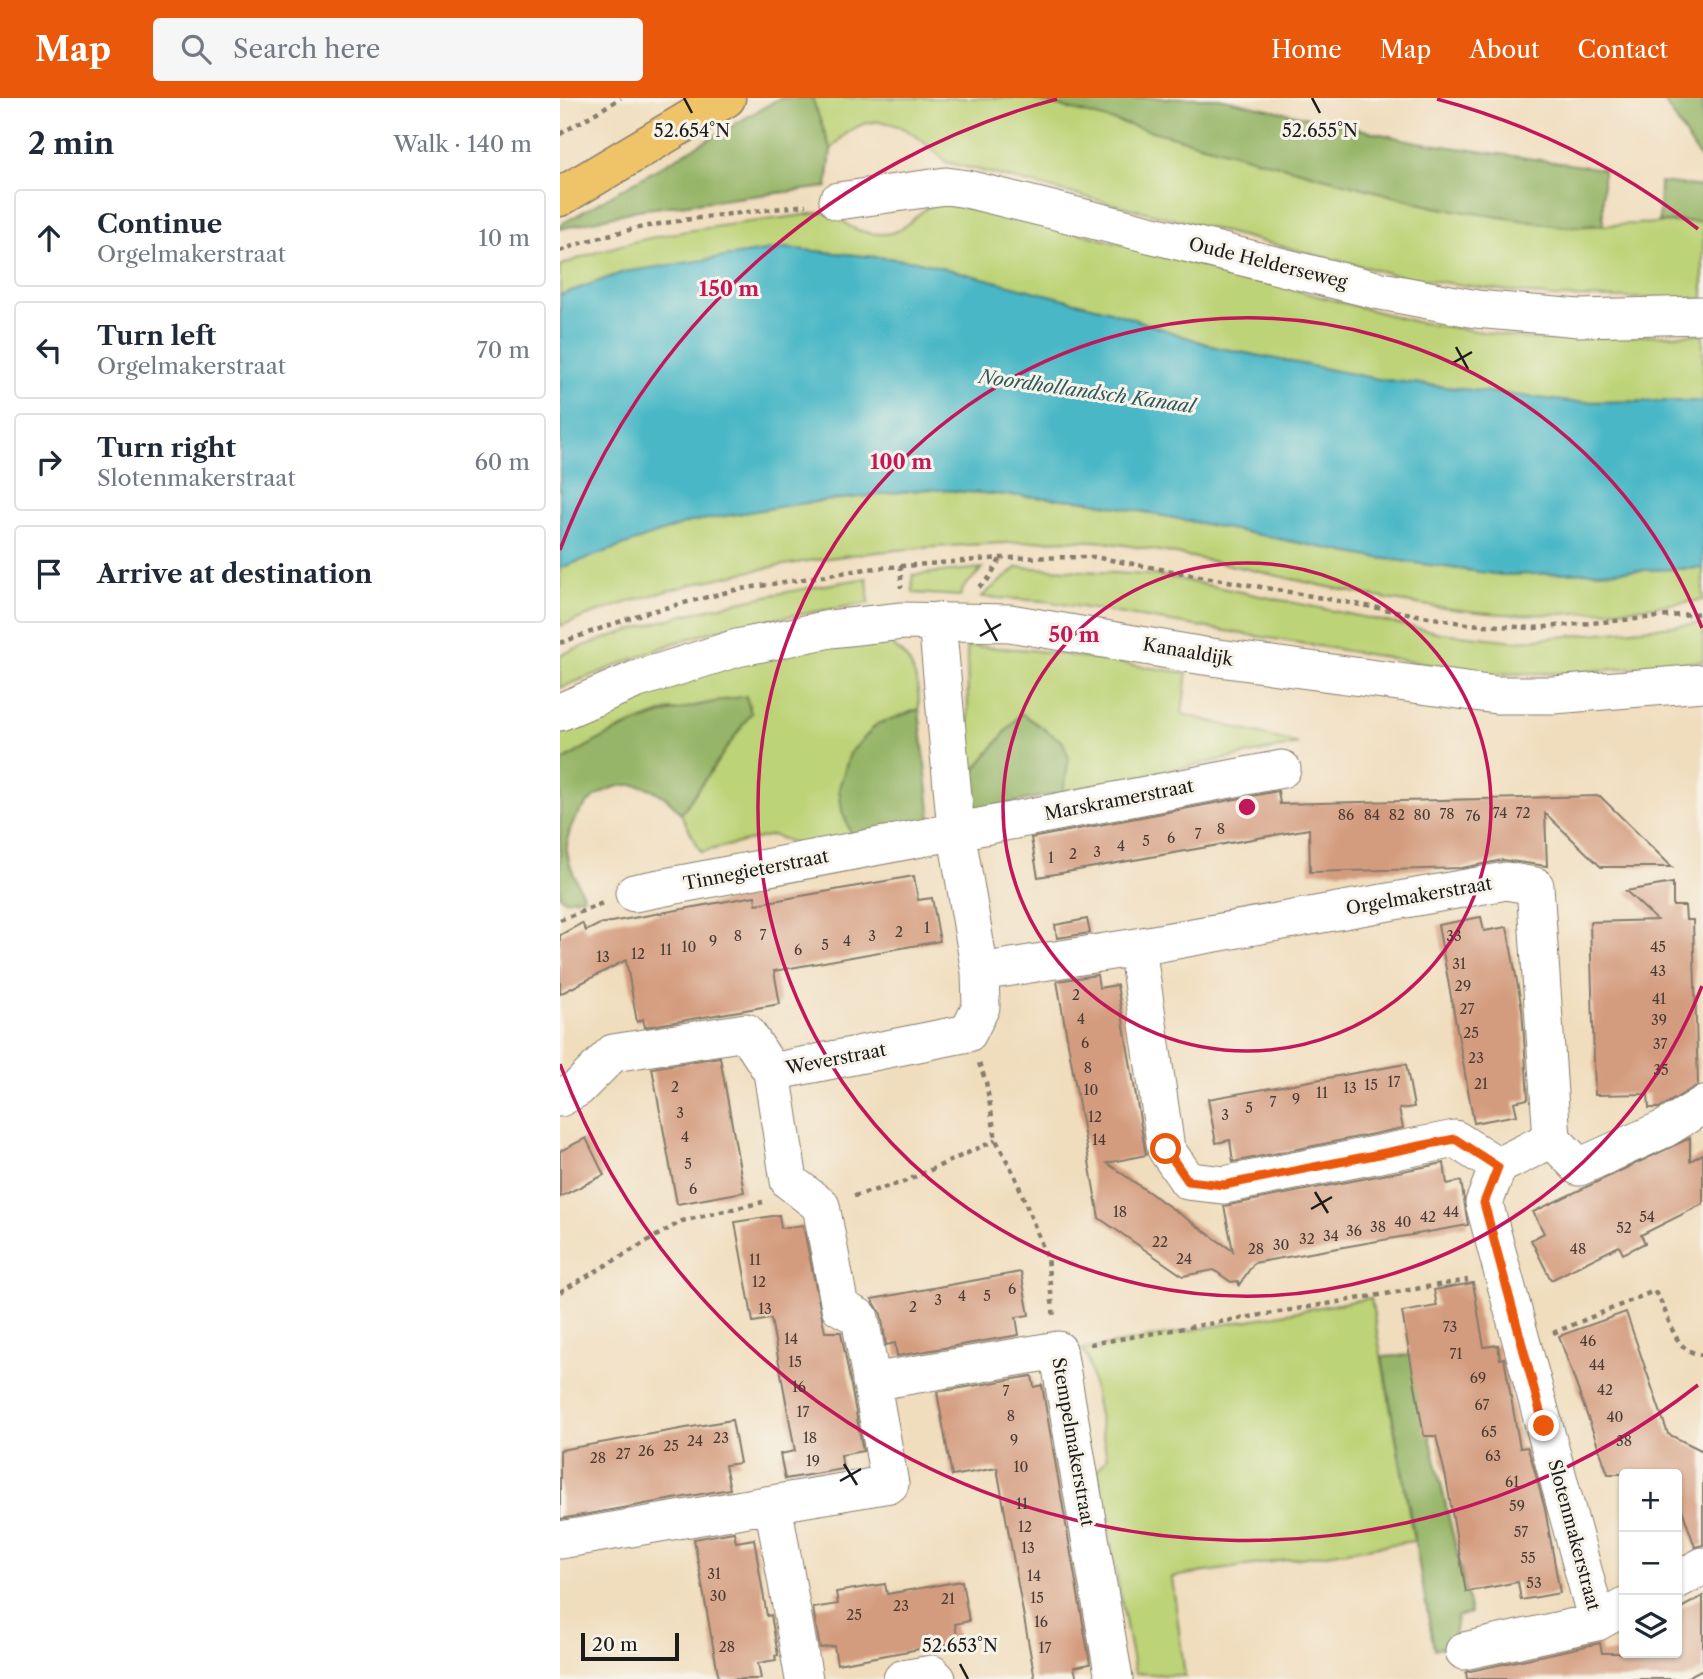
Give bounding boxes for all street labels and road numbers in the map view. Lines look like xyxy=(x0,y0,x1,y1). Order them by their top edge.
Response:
street label: Oude Helderseweg xyxy=(1186,233,1350,293)
street label: Kanaaldijk xyxy=(1141,633,1236,671)
street label: Marskramerstraat xyxy=(1042,775,1196,825)
street label: Tinnegieterstraat xyxy=(682,845,831,895)
street label: Orgelmakerstraat xyxy=(1344,872,1494,920)
street label: Weverstraat xyxy=(783,1038,889,1080)
street label: Stempelmakerstraat xyxy=(1047,1356,1099,1529)
street label: Slotenmakerstraat xyxy=(1543,1457,1605,1614)

